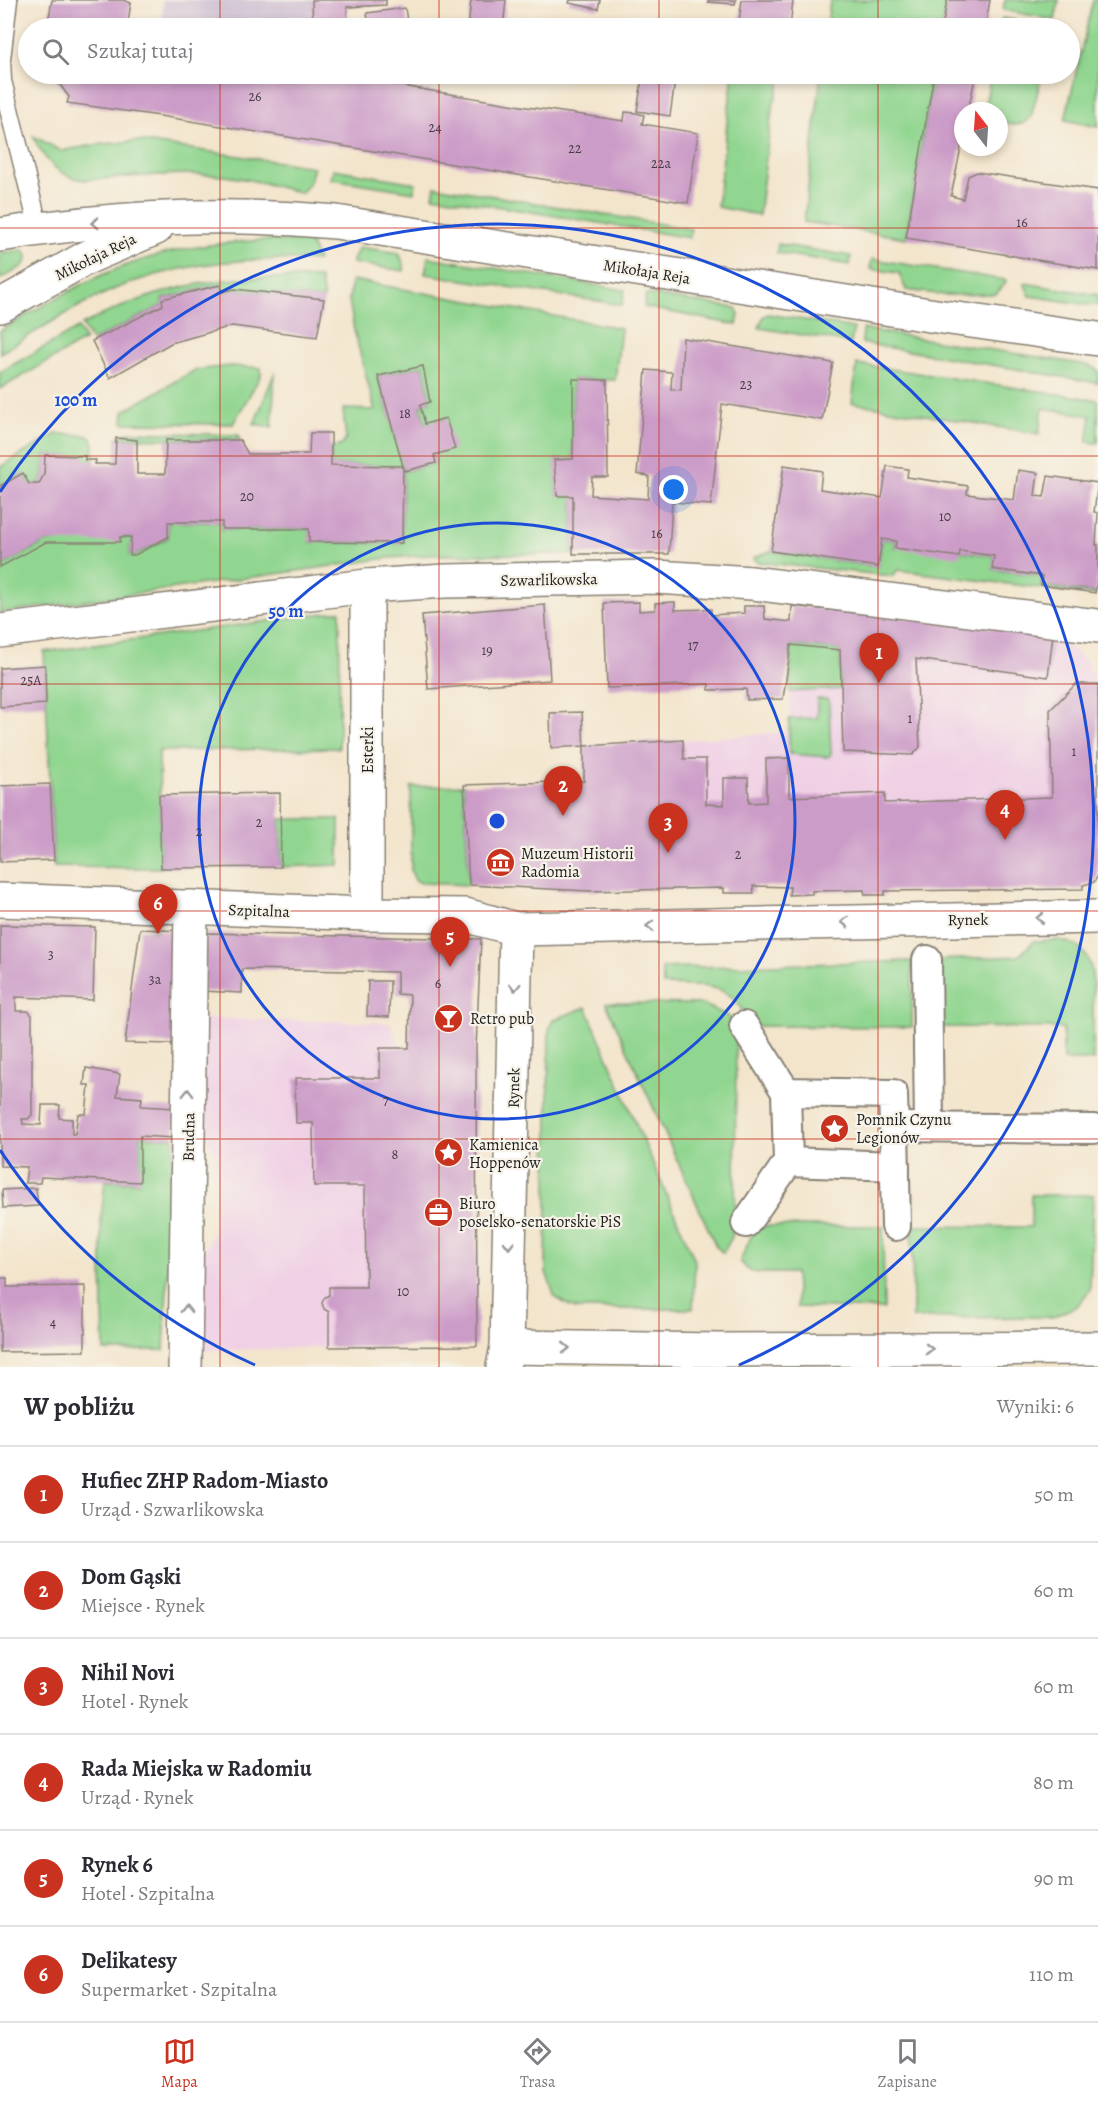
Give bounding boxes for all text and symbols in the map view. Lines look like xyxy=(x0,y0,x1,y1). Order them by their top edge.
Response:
search box xyxy=(18,18,1080,84)
icon: search xyxy=(39,35,72,68)
text: Szukaj tutaj xyxy=(87,36,193,66)
house number: 26 xyxy=(248,87,262,106)
north arrow xyxy=(954,102,1008,156)
house number: 24 xyxy=(429,118,442,137)
house number: 22 xyxy=(568,139,582,158)
house number: 22a xyxy=(651,154,671,173)
house number: 16 xyxy=(1016,213,1028,232)
one-way arrow xyxy=(91,216,100,229)
street label: Mikołaja Reja xyxy=(51,228,140,286)
street label: Mikołaja Reja xyxy=(602,254,692,290)
house number: 23 xyxy=(740,375,752,394)
text: 100 m xyxy=(55,388,97,412)
house number: 18 xyxy=(399,404,411,423)
your location xyxy=(659,475,688,504)
house number: 20 xyxy=(240,487,254,506)
house number: 10 xyxy=(939,507,951,526)
house number: 16 xyxy=(651,524,663,543)
street label: Szwarlikowska xyxy=(500,568,598,592)
text: 50 m xyxy=(269,599,303,623)
pin: 1 xyxy=(860,634,898,683)
house number: 17 xyxy=(688,636,698,655)
house number: 19 xyxy=(481,641,493,660)
house number: 25A xyxy=(21,671,42,690)
house number: 1 xyxy=(908,709,913,728)
street label: Esterki xyxy=(357,727,379,773)
house number: 1 xyxy=(1072,742,1077,761)
pin: 2 xyxy=(544,766,582,816)
pin: 4 xyxy=(986,790,1024,840)
pin: 3 xyxy=(648,804,688,853)
centre of rings xyxy=(487,811,507,831)
house number: 2 xyxy=(256,813,263,832)
house number: 2 xyxy=(196,822,203,841)
place label: Muzeum Historii Radomia xyxy=(521,843,634,883)
house number: 2 xyxy=(735,845,742,864)
museum icon: Muzeum Historii Radomia xyxy=(484,846,516,878)
pin: 6 xyxy=(138,884,178,934)
street label: Szpitalna xyxy=(228,899,291,923)
street label: Rynek xyxy=(948,909,988,931)
one-way arrow xyxy=(1035,912,1044,924)
one-way arrow xyxy=(840,916,849,928)
pin: 5 xyxy=(430,918,470,967)
one-way arrow xyxy=(645,920,654,932)
house number: 3 xyxy=(48,945,54,964)
house number: 3a xyxy=(149,970,162,989)
house number: 6 xyxy=(435,974,441,993)
one-way arrow xyxy=(509,982,521,991)
bar icon: Retro pub xyxy=(433,1002,465,1034)
place label: Retro pub xyxy=(470,1008,534,1030)
street label: Rynek xyxy=(503,1068,525,1108)
one-way arrow xyxy=(182,1088,194,1097)
house number: 7 xyxy=(383,1091,389,1110)
place label: Pomnik Czynu Legionów xyxy=(856,1109,952,1149)
street label: Brudna xyxy=(178,1112,200,1162)
place icon: Pomnik Czynu Legionów xyxy=(819,1112,851,1144)
place label: Kamienica Hoppenów xyxy=(469,1134,541,1174)
place icon: Kamienica Hoppenów xyxy=(432,1137,464,1169)
house number: 8 xyxy=(392,1145,399,1164)
place label: Biuro poselsko-senatorskie PiS xyxy=(459,1193,621,1233)
office icon: Biuro poselsko-senatorskie PiS xyxy=(422,1196,454,1228)
one-way arrow xyxy=(503,1240,515,1249)
house number: 10 xyxy=(397,1282,409,1301)
one-way arrow xyxy=(179,1304,192,1313)
house number: 4 xyxy=(50,1313,56,1332)
one-way arrow xyxy=(561,1342,570,1354)
one-way arrow xyxy=(924,1343,933,1355)
text: W pobliżu xyxy=(24,1389,135,1424)
text: Wyniki: 6 xyxy=(997,1393,1074,1420)
text: Hufiec ZHP Radom-Miasto xyxy=(81,1466,328,1496)
text: 1 xyxy=(40,1481,47,1508)
text: 50 m xyxy=(1034,1481,1074,1508)
text: Urząd · Szwarlikowska xyxy=(81,1496,264,1523)
text: Dom Gąski xyxy=(81,1562,181,1592)
text: 2 xyxy=(39,1577,48,1604)
text: 60 m xyxy=(1034,1577,1074,1604)
text: Miejsce · Rynek xyxy=(81,1592,205,1619)
text: Nihil Novi xyxy=(81,1658,175,1688)
text: 3 xyxy=(39,1673,48,1700)
text: 60 m xyxy=(1034,1673,1074,1700)
text: Hotel · Rynek xyxy=(81,1688,189,1715)
text: Rada Miejska w Radomiu xyxy=(81,1754,312,1784)
text: 4 xyxy=(39,1769,48,1796)
text: 80 m xyxy=(1033,1769,1074,1796)
text: Urząd · Rynek xyxy=(81,1784,194,1811)
text: Rynek 6 xyxy=(81,1850,153,1880)
text: 5 xyxy=(39,1865,48,1892)
text: 90 m xyxy=(1034,1865,1074,1892)
text: Hotel · Szpitalna xyxy=(81,1880,215,1907)
text: Delikatesy xyxy=(81,1946,177,1976)
text: 6 xyxy=(39,1961,48,1988)
text: 110 m xyxy=(1029,1961,1074,1988)
text: Supermarket · Szpitalna xyxy=(81,1976,277,2003)
tab: Mapa xyxy=(161,2035,198,2093)
tab: Trasa xyxy=(520,2035,556,2093)
tab: Zapisane xyxy=(878,2035,937,2093)

